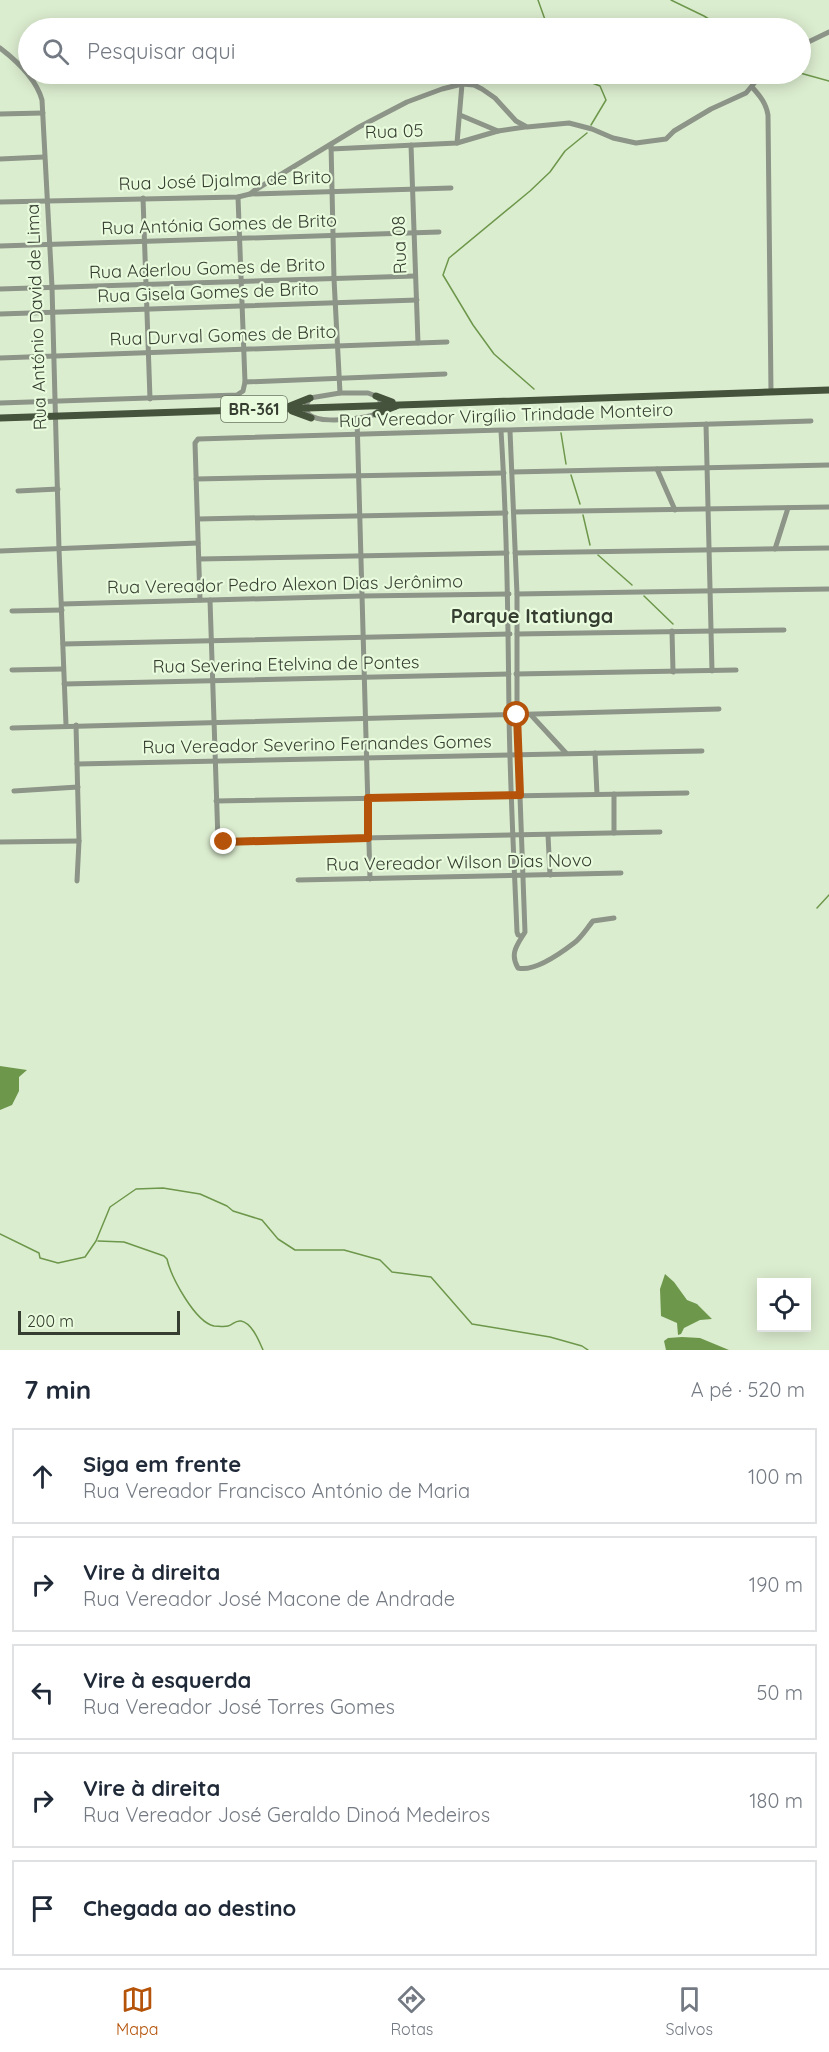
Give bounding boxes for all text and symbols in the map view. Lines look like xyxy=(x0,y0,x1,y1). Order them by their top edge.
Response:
search box xyxy=(18,18,811,84)
icon: search xyxy=(39,35,72,68)
text: Pesquisar aqui xyxy=(87,37,235,65)
street label: Rua 05 xyxy=(364,118,424,144)
street label: Rua José Djalma de Brito xyxy=(118,165,332,195)
street label: Rua António David de Lima xyxy=(21,203,51,431)
street label: Rua Antónia Gomes de Brito xyxy=(101,208,337,240)
street label: Rua 08 xyxy=(386,215,412,275)
street label: Rua Aderlou Gomes de Brito xyxy=(89,252,325,284)
street label: Rua Gisela Gomes de Brito xyxy=(97,277,319,307)
street label: Rua Durval Gomes de Brito xyxy=(109,320,337,350)
road number: BR-361 xyxy=(221,396,287,422)
street label: Rua Vereador Virgílio Trindade Monteiro xyxy=(338,398,674,432)
street label: Rua Vereador Pedro Alexon Dias Jerônimo xyxy=(107,569,463,599)
district label: Parque Itatiunga xyxy=(451,603,613,628)
street label: Rua Severina Etelvina de Pontes xyxy=(152,650,420,678)
route start xyxy=(503,701,529,727)
street label: Rua Vereador Severino Fernandes Gomes xyxy=(142,729,492,759)
route end xyxy=(210,828,236,854)
street label: Rua Vereador Wilson Dias Novo xyxy=(326,848,592,876)
map controls xyxy=(757,1278,811,1332)
button: locate xyxy=(757,1278,811,1332)
scale bar xyxy=(18,1308,180,1336)
text: 200 m xyxy=(27,1311,74,1331)
text: 7 min xyxy=(24,1373,91,1406)
text: A pé · 520 m xyxy=(691,1377,805,1402)
text: Siga em frente xyxy=(83,1450,241,1478)
icon: ahead xyxy=(26,1460,59,1493)
text: 100 m xyxy=(748,1464,803,1489)
text: Rua Vereador Francisco António de Maria xyxy=(83,1478,470,1503)
text: Vire à direita xyxy=(83,1558,220,1586)
icon: right xyxy=(26,1568,59,1601)
text: 190 m xyxy=(749,1572,803,1597)
text: Rua Vereador José Macone de Andrade xyxy=(83,1586,455,1611)
text: Vire à esquerda xyxy=(83,1666,251,1694)
icon: left xyxy=(26,1676,59,1709)
text: 50 m xyxy=(757,1680,803,1705)
text: Rua Vereador José Torres Gomes xyxy=(83,1694,395,1719)
text: Vire à direita xyxy=(83,1774,220,1802)
icon: right xyxy=(26,1784,59,1817)
text: 180 m xyxy=(749,1788,803,1813)
text: Rua Vereador José Geraldo Dinoá Medeiros xyxy=(83,1802,490,1827)
icon: arrive xyxy=(26,1892,59,1925)
text: Chegada ao destino xyxy=(83,1894,296,1922)
tab: Mapa xyxy=(116,1983,158,2039)
tab: Rotas xyxy=(390,1983,433,2039)
tab: Salvos xyxy=(665,1983,713,2039)

